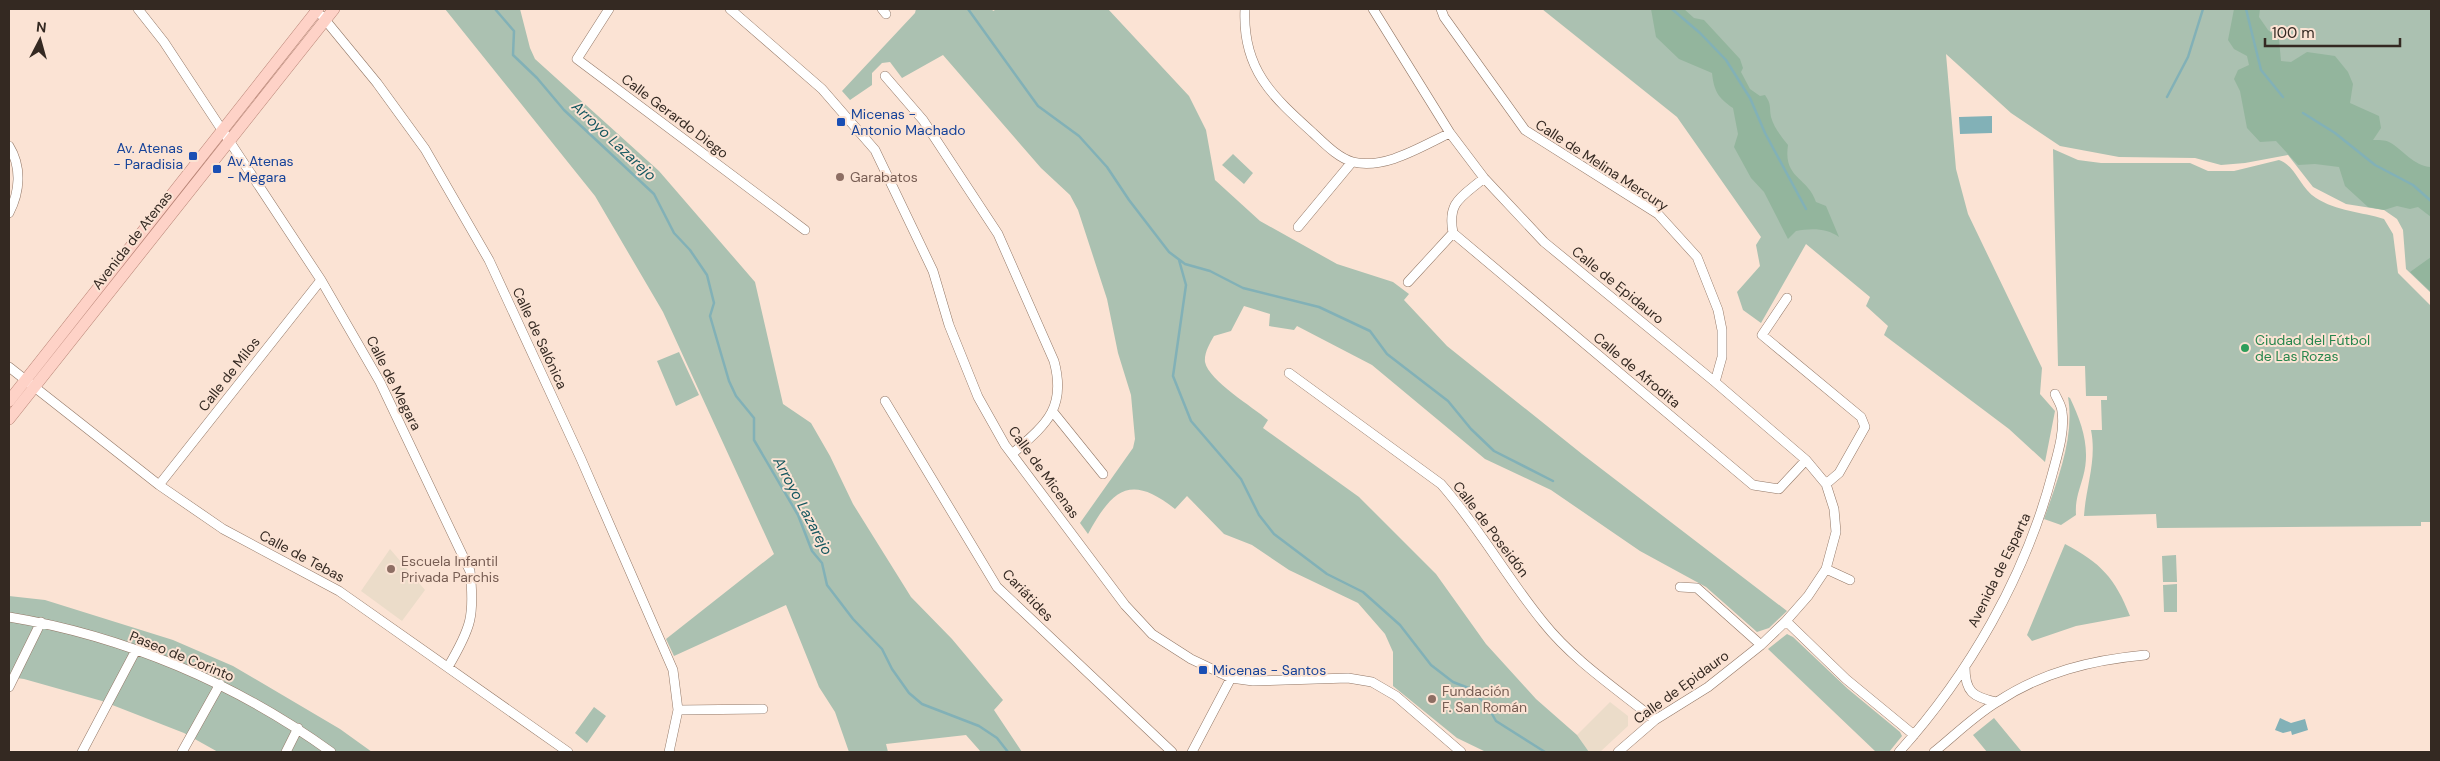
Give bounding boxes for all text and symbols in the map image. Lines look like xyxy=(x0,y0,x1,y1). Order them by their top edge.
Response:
north arrow xyxy=(15,15,65,65)
scale bar xyxy=(2265,15,2400,47)
text: N xyxy=(35,18,47,37)
text: 100 m xyxy=(2272,23,2315,43)
street label: Calle Gerardo Diego xyxy=(618,70,732,162)
water label: Arroyo Lazarejo xyxy=(567,96,661,185)
place label: Micenas - Antonio Machado xyxy=(851,105,966,139)
street label: Calle de Melina Mercury xyxy=(1532,115,1672,215)
marker: Micenas - Antonio Machado xyxy=(835,116,847,128)
place label: Av. Atenas - Paradisia xyxy=(113,139,183,173)
marker: Av. Atenas - Paradisia xyxy=(187,150,199,162)
place label: Av. Atenas - Megara xyxy=(227,152,294,186)
marker: Av. Atenas - Megara xyxy=(211,163,223,175)
place label: Garabatos xyxy=(850,168,918,186)
marker: Garabatos xyxy=(834,171,846,183)
street label: Avenida de Atenas xyxy=(88,187,176,293)
street label: Calle de Epidauro xyxy=(1568,242,1668,328)
street label: Calle de Salónica xyxy=(509,284,571,392)
street label: Calle de Afrodita xyxy=(1590,328,1684,412)
place label: Ciudad del Fútbol de Las Rozas xyxy=(2255,331,2370,365)
street label: Calle de Milos xyxy=(194,333,264,415)
street label: Calle de Megara xyxy=(362,333,426,433)
marker: Ciudad del Fútbol de Las Rozas xyxy=(2239,342,2251,354)
street label: Calle de Micenas xyxy=(1004,422,1084,522)
water label: Arroyo Lazarejo xyxy=(768,453,837,559)
street label: Calle de Poseidón xyxy=(1449,477,1533,581)
street label: Avenida de Esparta xyxy=(1963,510,2035,630)
street label: Calle de Tebas xyxy=(256,526,348,586)
place label: Escuela Infantil Privada Parchis xyxy=(401,552,499,586)
marker: Escuela Infantil Privada Parchis xyxy=(385,563,397,575)
street label: Cariátides xyxy=(999,565,1057,625)
street label: Paseo de Corinto xyxy=(127,627,237,685)
street label: Calle de Epidauro xyxy=(1630,646,1732,728)
place label: Micenas - Santos xyxy=(1213,661,1326,679)
marker: Micenas - Santos xyxy=(1197,664,1209,676)
place label: Fundación F. San Román xyxy=(1442,682,1527,716)
marker: Fundación F. San Román xyxy=(1426,693,1438,705)

